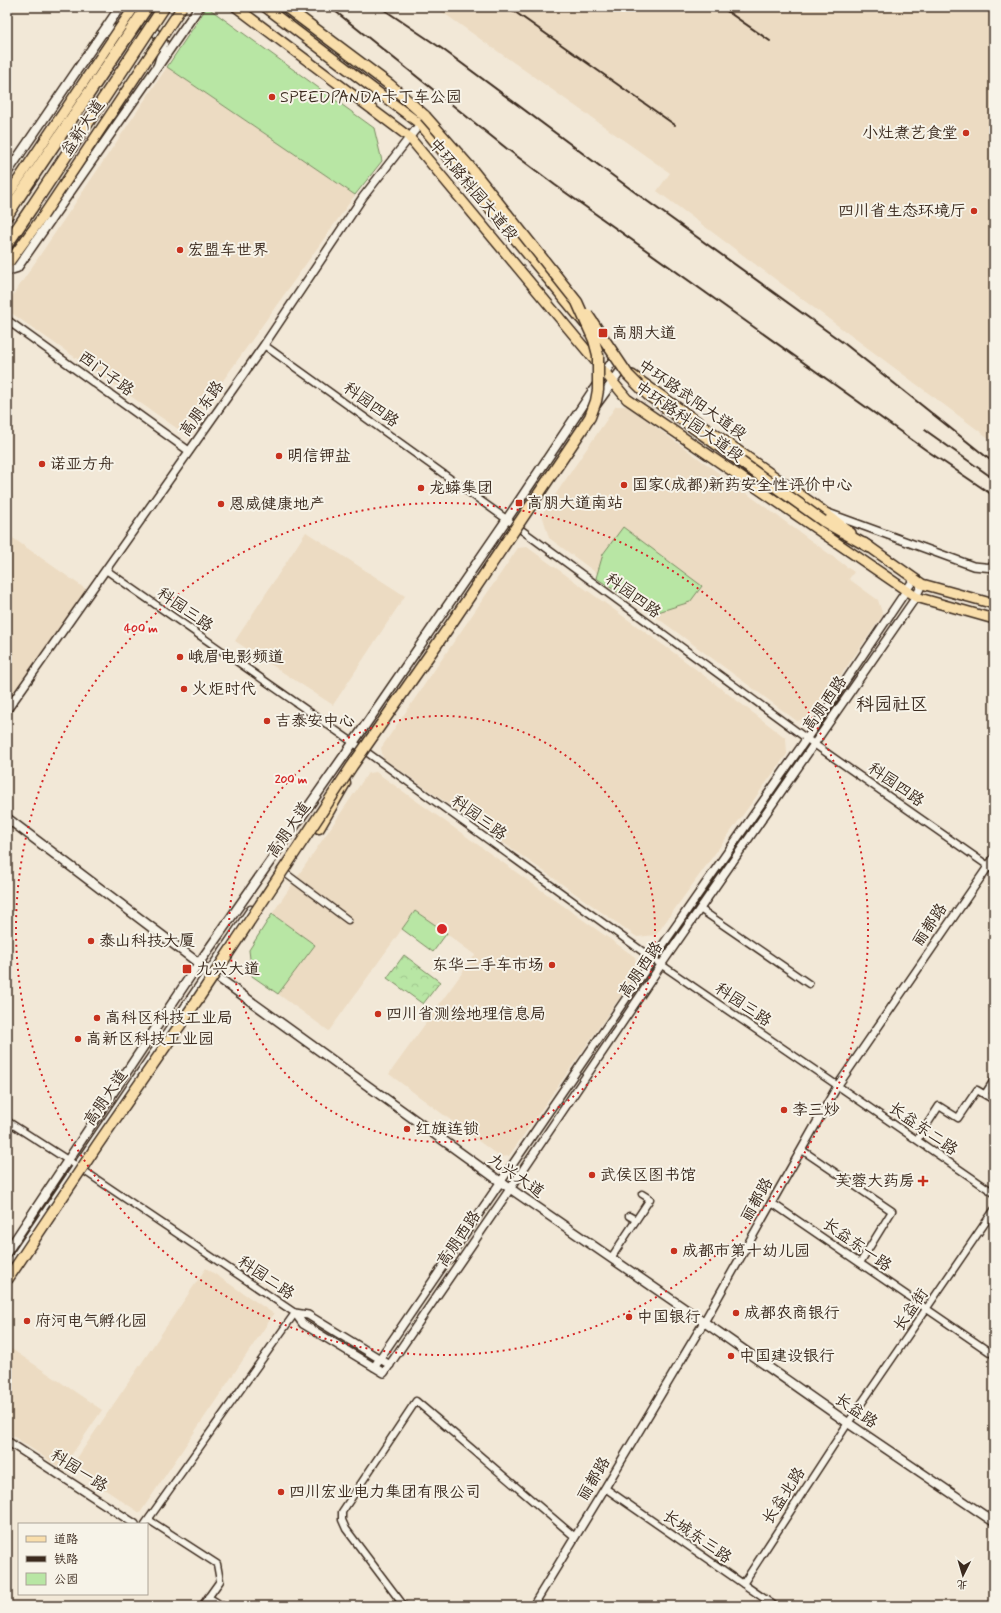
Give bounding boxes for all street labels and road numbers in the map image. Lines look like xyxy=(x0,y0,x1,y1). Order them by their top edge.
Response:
street label: 益新大道 xyxy=(56,96,110,160)
street label: 中环路科园大道段 xyxy=(424,134,522,246)
street label: 西门子路 xyxy=(74,347,138,401)
street label: 中环路武阳大道段 xyxy=(634,355,750,445)
street label: 高朋东路 xyxy=(175,377,229,441)
street label: 中环路科园大道段 xyxy=(631,377,747,467)
street label: 科园四路 xyxy=(339,378,403,432)
street label: 科园四路 xyxy=(601,569,665,623)
street label: 科园三路 xyxy=(153,583,217,637)
street label: 高朋西路 xyxy=(798,672,852,736)
street label: 科园四路 xyxy=(864,758,928,812)
street label: 科园三路 xyxy=(447,791,511,845)
street label: 高朋大道 xyxy=(262,798,316,862)
street label: 丽都路 xyxy=(908,899,952,951)
street label: 高朋西路 xyxy=(614,938,668,1002)
street label: 科园三路 xyxy=(711,978,775,1032)
street label: 高朋大道 xyxy=(79,1066,133,1130)
street label: 长益东二路 xyxy=(884,1097,962,1161)
street label: 九兴大道 xyxy=(484,1149,548,1203)
street label: 丽都路 xyxy=(736,1174,778,1226)
street label: 高朋西路 xyxy=(432,1207,486,1271)
street label: 长益东一路 xyxy=(818,1213,896,1277)
street label: 科园二路 xyxy=(234,1251,298,1305)
street label: 长益街 xyxy=(889,1284,933,1336)
street label: 长益路 xyxy=(830,1389,882,1433)
street label: 科园一路 xyxy=(46,1445,112,1497)
street label: 丽都路 xyxy=(573,1453,615,1505)
street label: 长益北路 xyxy=(758,1463,810,1529)
street label: 长城东三路 xyxy=(658,1505,736,1569)

